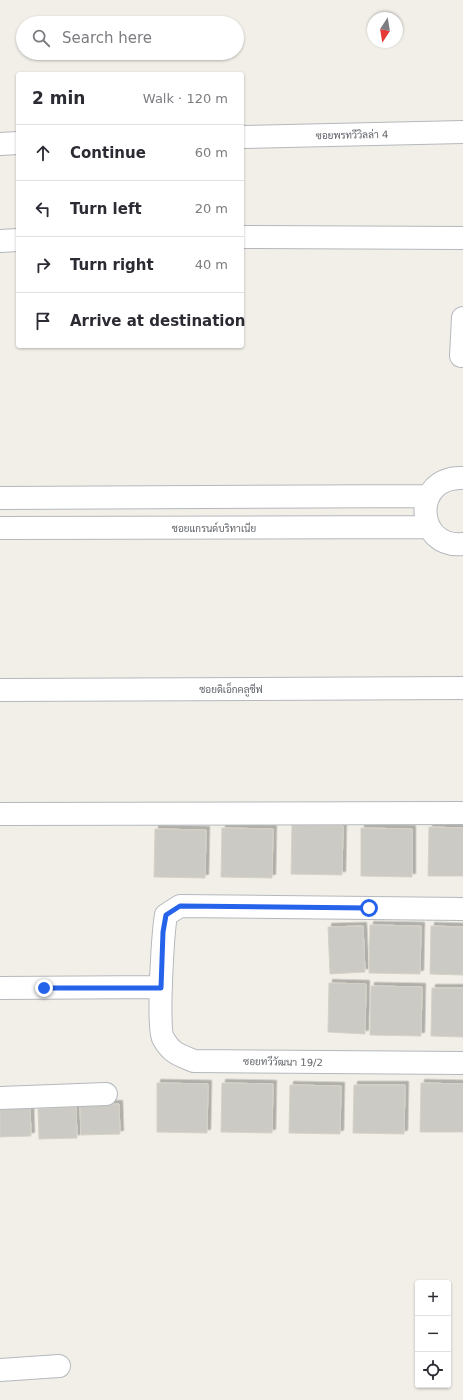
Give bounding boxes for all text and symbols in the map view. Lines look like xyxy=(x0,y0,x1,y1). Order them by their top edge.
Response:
north arrow xyxy=(367,12,403,48)
search box xyxy=(16,16,244,60)
icon: search xyxy=(30,27,52,49)
text: Search here xyxy=(62,29,152,47)
text: 2 min xyxy=(32,88,85,108)
text: Walk · 120 m xyxy=(143,91,228,106)
street label: ซอยพรทวีวิลล่า 4 xyxy=(316,128,388,141)
icon: ahead xyxy=(32,142,54,164)
text: Continue xyxy=(70,144,146,162)
text: 60 m xyxy=(195,145,228,160)
icon: left xyxy=(32,198,54,220)
text: Turn left xyxy=(70,200,142,218)
text: 20 m xyxy=(195,201,228,216)
icon: right xyxy=(32,254,54,276)
text: Turn right xyxy=(70,256,154,274)
text: 40 m xyxy=(195,257,228,272)
icon: arrive xyxy=(32,310,54,332)
text: Arrive at destination xyxy=(70,312,245,330)
street label: ซอยแกรนด์บริทาเนีย xyxy=(172,521,256,534)
street label: ซอยดิเอ็กคลูซีฟ xyxy=(199,682,263,697)
route start xyxy=(360,899,378,917)
route end xyxy=(35,979,53,997)
street label: ซอยทวีวัฒนา 19/2 xyxy=(243,1055,323,1068)
map controls xyxy=(415,1280,451,1388)
button: + xyxy=(415,1280,451,1316)
button: − xyxy=(415,1316,451,1352)
button: locate xyxy=(415,1352,451,1388)

